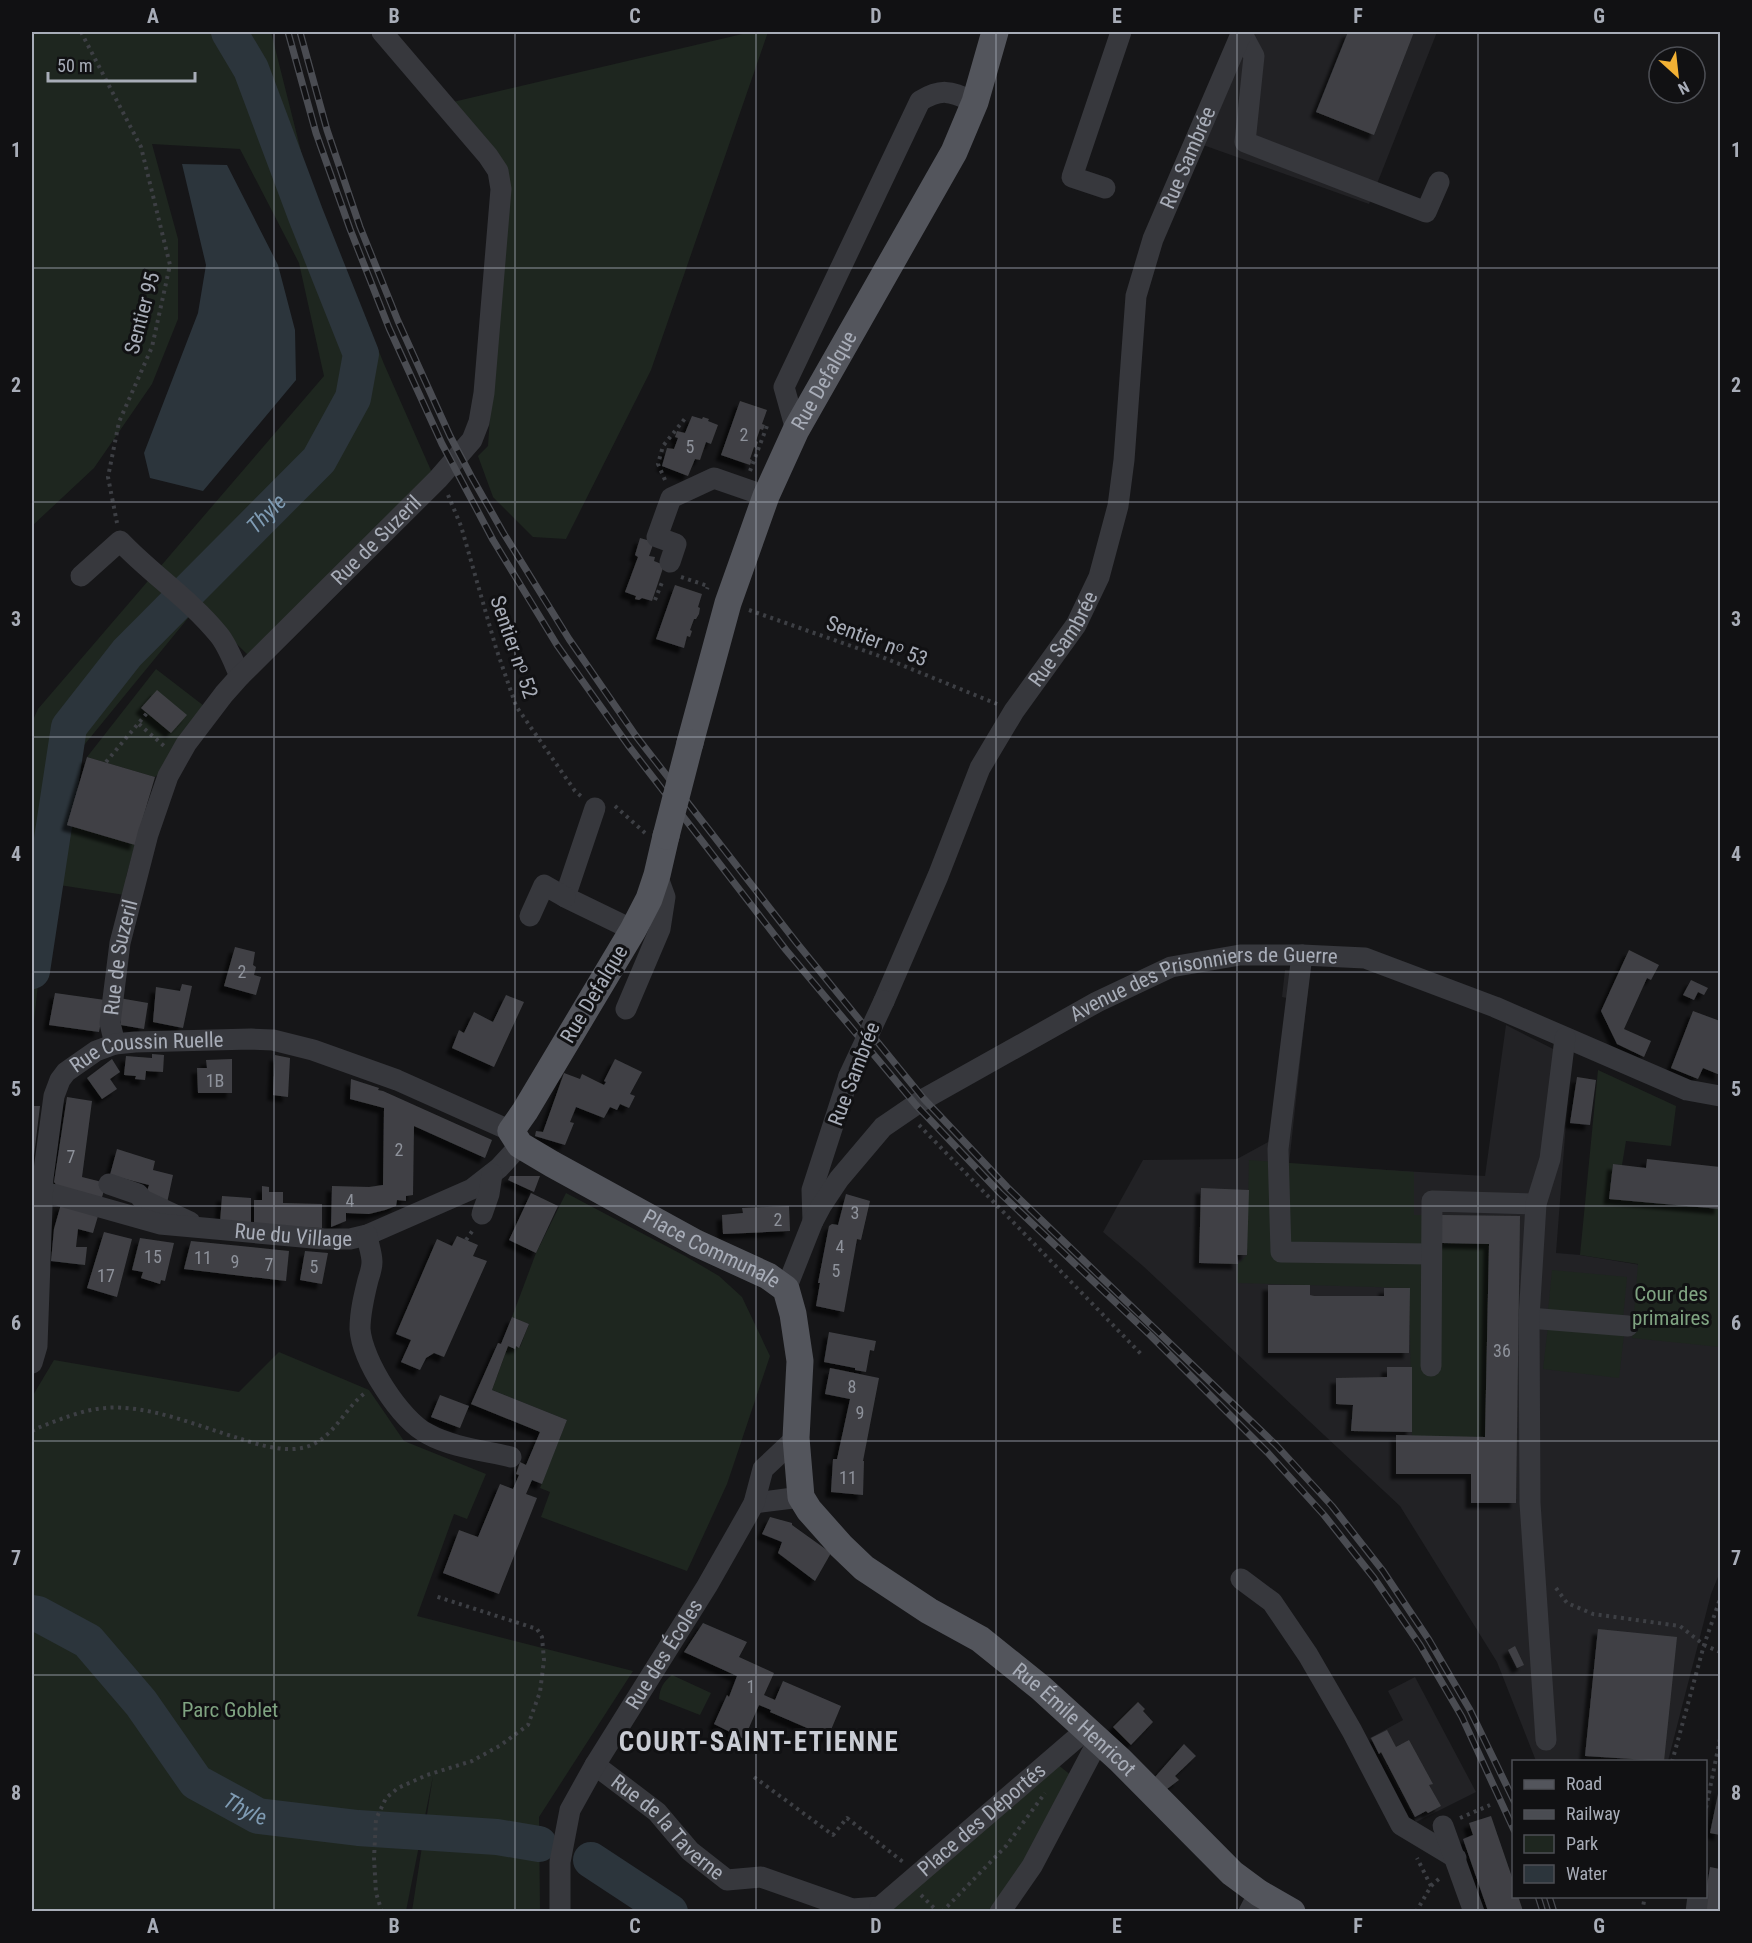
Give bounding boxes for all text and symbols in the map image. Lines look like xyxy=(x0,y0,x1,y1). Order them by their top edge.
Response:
text: A xyxy=(147,4,159,28)
text: B xyxy=(388,4,400,28)
text: C xyxy=(629,4,641,28)
text: D xyxy=(870,4,882,28)
text: E xyxy=(1112,4,1122,28)
text: F xyxy=(1353,4,1363,28)
text: G xyxy=(1593,4,1605,28)
scale bar xyxy=(48,45,195,83)
north arrow xyxy=(1647,45,1707,105)
text: 50 m xyxy=(57,55,92,76)
text: N xyxy=(1675,77,1692,99)
street label: Rue Sambrée xyxy=(1155,103,1221,212)
text: 1 xyxy=(11,138,21,162)
text: 1 xyxy=(1731,138,1741,162)
street label: Sentier 95 xyxy=(120,269,164,357)
street label: Rue Defalque xyxy=(787,327,862,434)
text: 2 xyxy=(11,373,21,397)
text: 2 xyxy=(1731,373,1741,397)
house number: 2 xyxy=(740,424,749,445)
house number: 5 xyxy=(686,436,695,457)
water label: Thyle xyxy=(241,488,291,538)
street label: Rue de Suzeril xyxy=(326,491,426,590)
street label: Rue Sambrée xyxy=(1024,587,1102,691)
street label: Sentier nᵒ 52 xyxy=(485,593,543,701)
text: 3 xyxy=(11,607,21,631)
text: 3 xyxy=(1731,607,1741,631)
street label: Sentier nᵒ 53 xyxy=(823,611,931,671)
text: 4 xyxy=(11,842,21,866)
text: 4 xyxy=(1731,842,1741,866)
street label: Rue de Suzeril xyxy=(99,897,143,1017)
street label: Rue Defalque xyxy=(555,941,633,1047)
street label: Avenue des Prisonniers de Guerre xyxy=(1066,943,1338,1027)
house number: 2 xyxy=(238,961,247,982)
street label: Rue Sambrée xyxy=(823,1019,885,1129)
street label: Rue Coussin Ruelle xyxy=(65,1028,224,1078)
house number: 1B xyxy=(206,1070,224,1091)
text: 5 xyxy=(11,1077,21,1101)
text: 5 xyxy=(1731,1077,1741,1101)
house number: 2 xyxy=(395,1139,404,1160)
house number: 7 xyxy=(67,1146,76,1167)
house number: 4 xyxy=(346,1190,355,1211)
house number: 3 xyxy=(851,1202,859,1223)
street label: Place Communale xyxy=(639,1204,785,1293)
house number: 2 xyxy=(774,1209,783,1230)
street label: Rue du Village xyxy=(233,1219,352,1251)
house number: 4 xyxy=(836,1236,845,1257)
house number: 15 xyxy=(144,1246,162,1267)
house number: 11 xyxy=(194,1247,212,1268)
house number: 9 xyxy=(231,1251,239,1272)
house number: 7 xyxy=(265,1254,274,1275)
house number: 5 xyxy=(310,1256,319,1277)
house number: 5 xyxy=(832,1260,841,1281)
house number: 17 xyxy=(97,1265,115,1286)
park label: Cour des primaires xyxy=(1632,1282,1710,1330)
text: 6 xyxy=(11,1311,21,1335)
text: 6 xyxy=(1731,1311,1741,1335)
house number: 36 xyxy=(1493,1340,1511,1361)
house number: 8 xyxy=(848,1376,856,1397)
house number: 9 xyxy=(856,1402,864,1423)
house number: 11 xyxy=(839,1467,857,1488)
text: 7 xyxy=(11,1546,21,1570)
text: 7 xyxy=(1731,1546,1741,1570)
street label: Rue des Écoles xyxy=(621,1595,708,1714)
street label: Rue Émile Henricot xyxy=(1008,1658,1141,1781)
house number: 1 xyxy=(747,1676,755,1697)
park label: Parc Goblet xyxy=(182,1698,278,1722)
district label: COURT-SAINT-ETIENNE xyxy=(619,1726,899,1758)
street label: Place des Déportés xyxy=(913,1758,1050,1881)
legend xyxy=(1512,1760,1707,1898)
street label: Rue de la Taverne xyxy=(606,1770,729,1885)
text: Road xyxy=(1566,1773,1602,1794)
text: 8 xyxy=(11,1781,21,1805)
text: 8 xyxy=(1731,1781,1741,1805)
water label: Thyle xyxy=(219,1787,268,1829)
text: Railway xyxy=(1566,1803,1621,1824)
text: Park xyxy=(1566,1833,1598,1854)
text: Water xyxy=(1566,1863,1608,1884)
text: A xyxy=(147,1914,159,1938)
text: B xyxy=(388,1914,400,1938)
text: C xyxy=(629,1914,641,1938)
text: D xyxy=(870,1914,882,1938)
text: E xyxy=(1112,1914,1122,1938)
text: F xyxy=(1353,1914,1363,1938)
text: G xyxy=(1593,1914,1605,1938)

